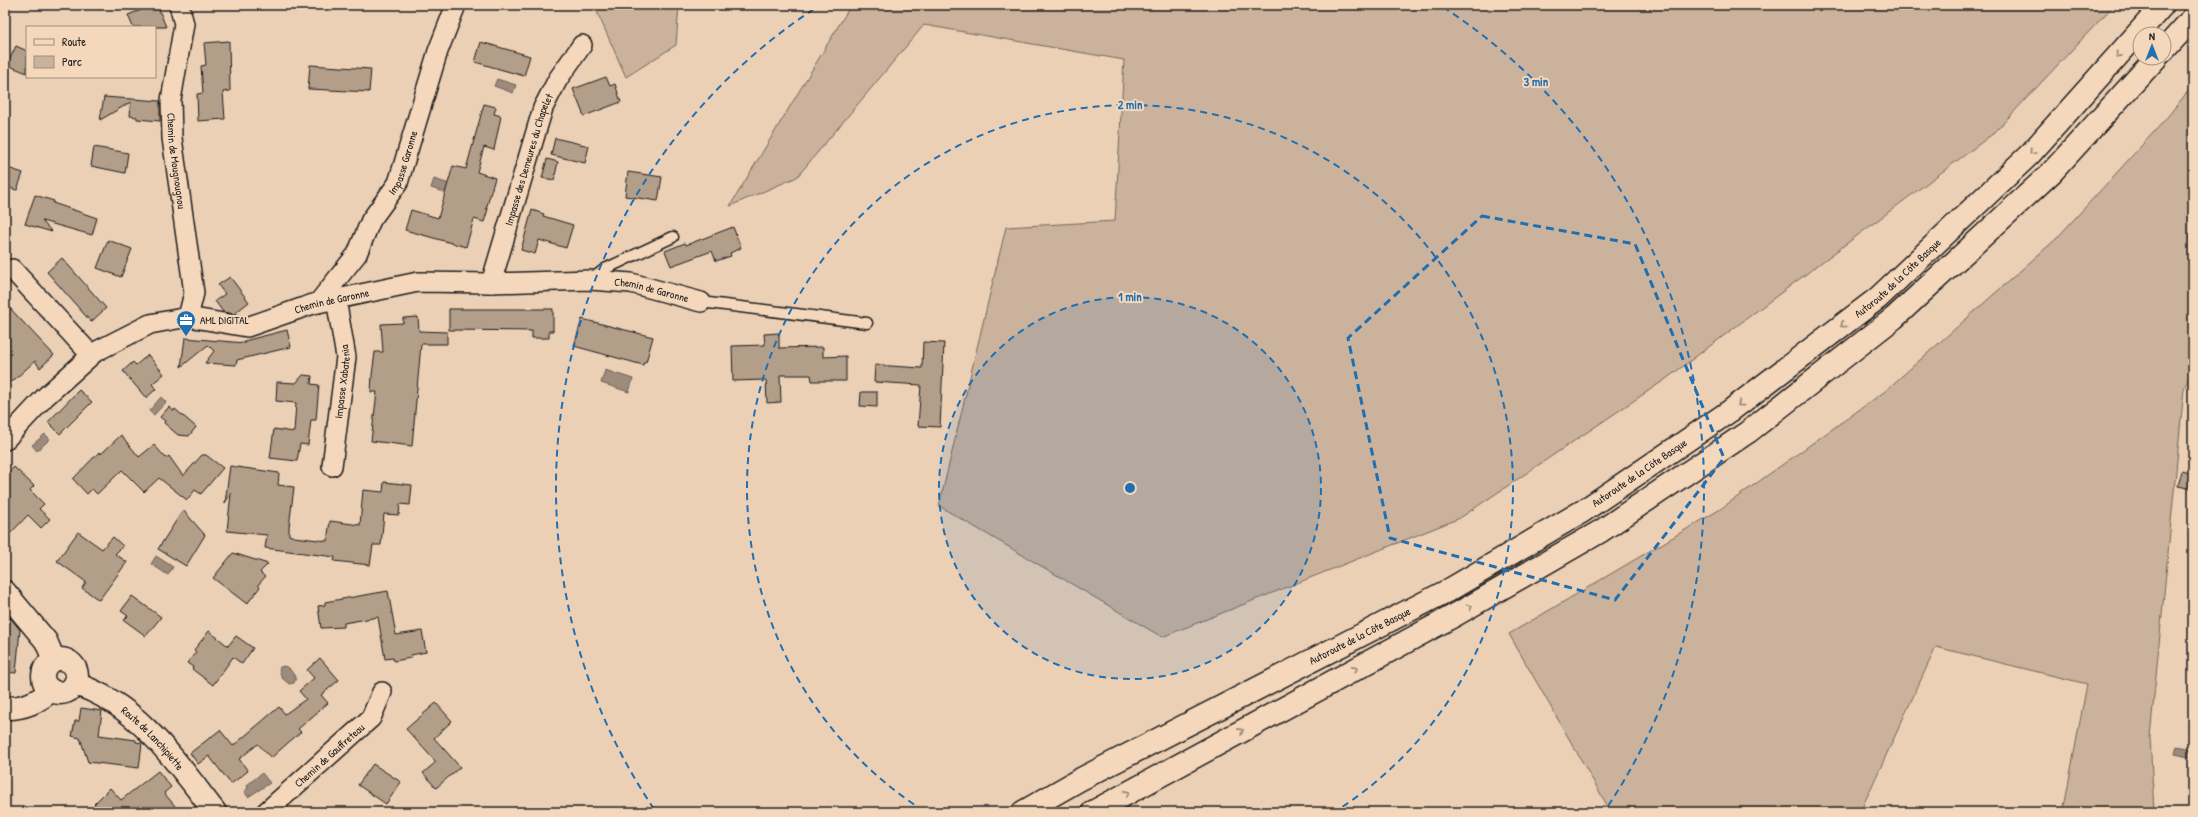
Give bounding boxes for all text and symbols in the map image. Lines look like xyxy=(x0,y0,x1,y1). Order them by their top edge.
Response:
legend xyxy=(26,26,156,78)
north arrow xyxy=(2132,26,2172,66)
text: N xyxy=(2149,29,2155,43)
text: Route xyxy=(62,33,86,50)
one-way arrow xyxy=(2116,50,2123,58)
text: Parc xyxy=(62,53,82,70)
text: 3 min xyxy=(1524,73,1549,90)
street label: Impasse des Demeures du Chapelet xyxy=(501,91,556,227)
text: 2 min xyxy=(1118,96,1143,113)
street label: Chemin de Mougnougnou xyxy=(164,113,189,210)
street label: Impasse Garonne xyxy=(385,128,421,197)
one-way arrow xyxy=(2029,147,2036,155)
street label: Autoroute de la Côte Basque xyxy=(1851,235,1944,321)
street label: Chemin de Garonne xyxy=(614,275,691,306)
street label: Chemin de Garonne xyxy=(292,285,371,317)
text: 1 min xyxy=(1118,288,1142,305)
office icon: AML DIGITAL xyxy=(175,309,197,337)
place label: AML DIGITAL xyxy=(200,313,249,327)
one-way arrow xyxy=(1841,320,1848,327)
street label: Impasse Xabatenia xyxy=(331,343,353,419)
one-way arrow xyxy=(1737,399,1744,406)
street label: Autoroute de la Côte Basque xyxy=(1589,435,1690,510)
centre of rings xyxy=(1123,481,1137,495)
street label: Autoroute de la Côte Basque xyxy=(1307,604,1413,668)
one-way arrow xyxy=(1466,605,1473,612)
one-way arrow xyxy=(1351,667,1359,674)
street label: Route de Lanchipiette xyxy=(118,703,187,773)
street label: Chemin de Gauffreteau xyxy=(291,720,368,790)
one-way arrow xyxy=(1237,729,1244,736)
one-way arrow xyxy=(1123,791,1130,798)

